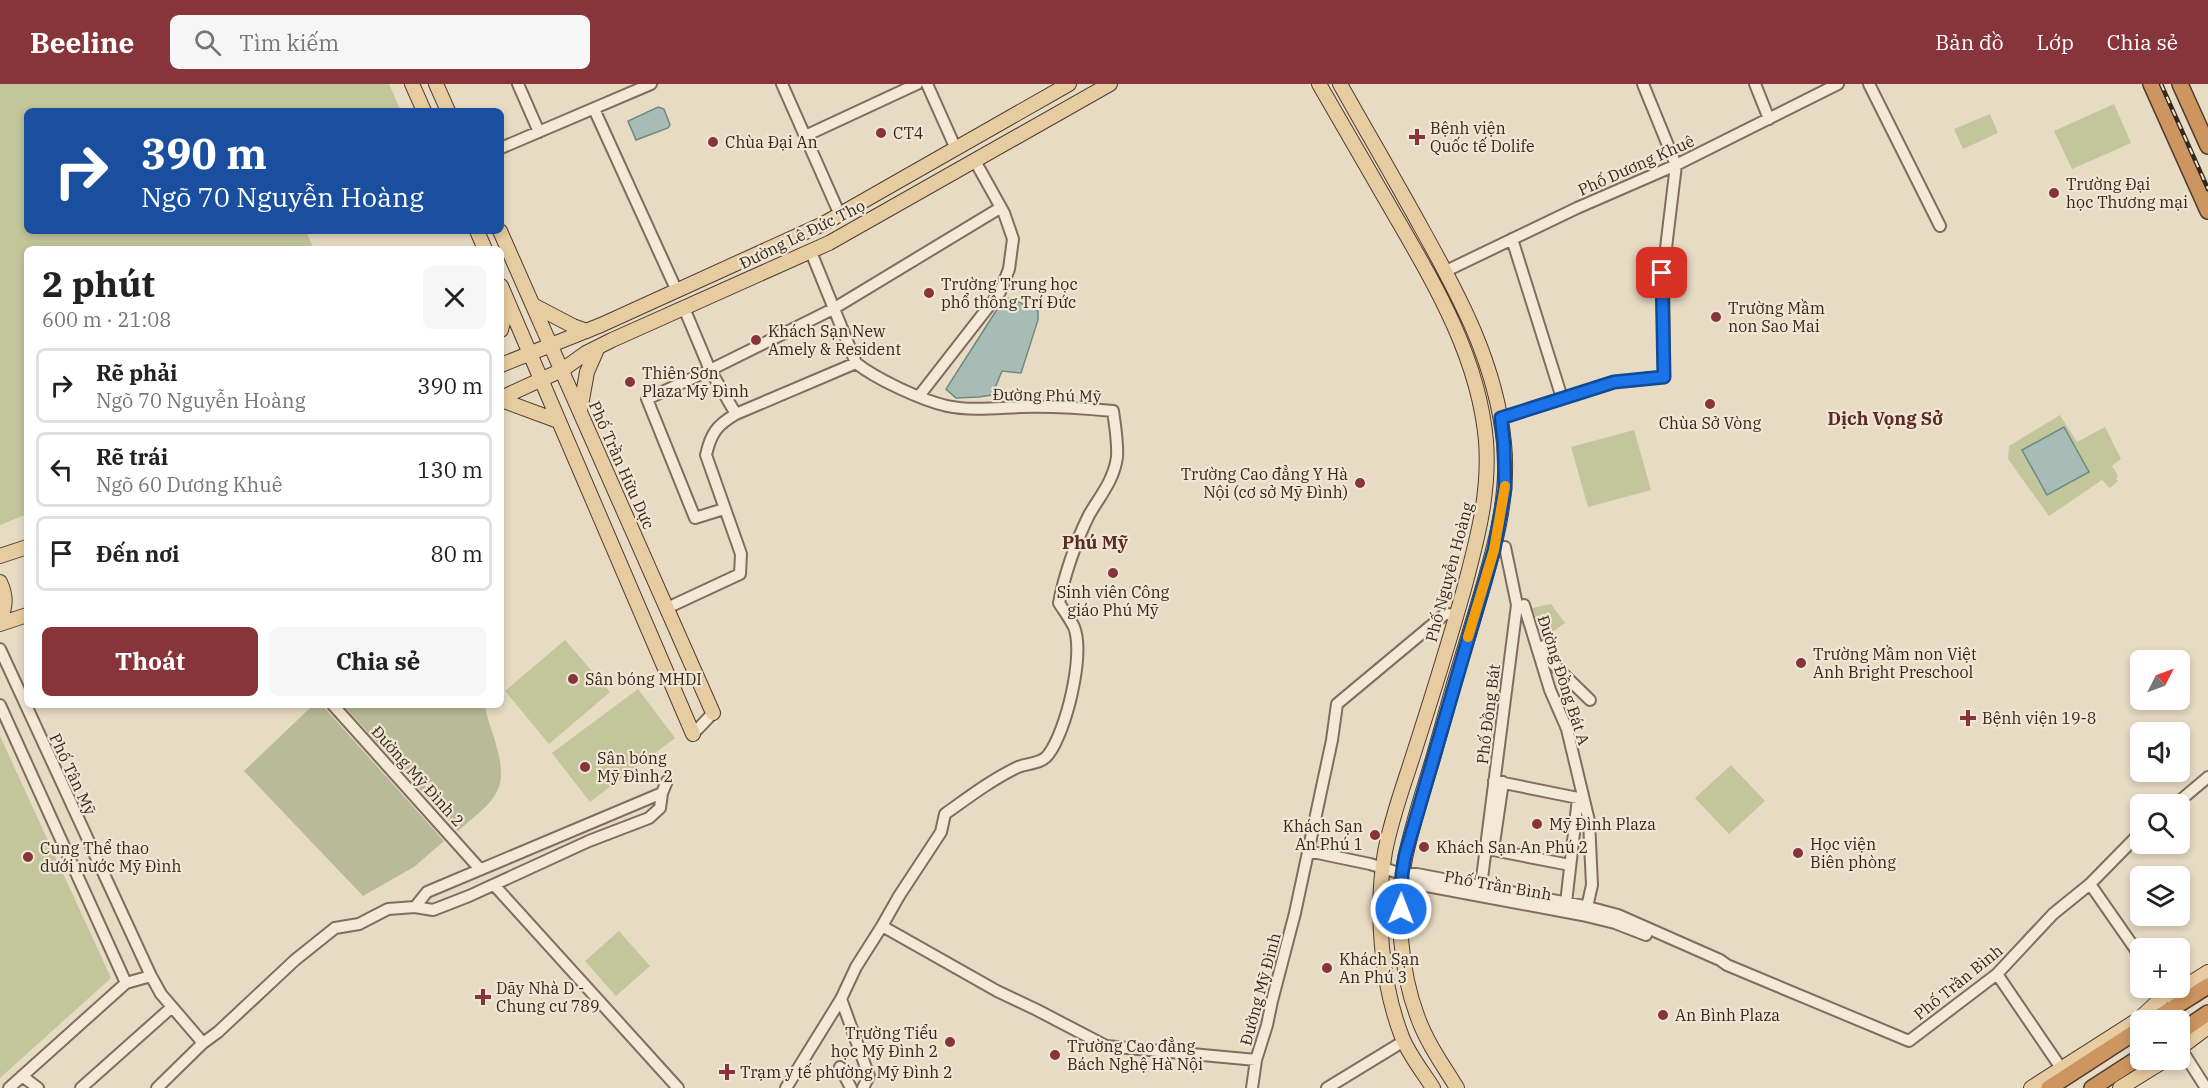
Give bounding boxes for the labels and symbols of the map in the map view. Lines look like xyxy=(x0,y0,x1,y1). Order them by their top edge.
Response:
place label: Bệnh viện Quốc tế Dolife xyxy=(1430,118,1535,156)
place label: CT4 xyxy=(893,123,923,143)
marker: CT4 xyxy=(874,126,888,140)
marker: Bệnh viện Quốc tế Dolife xyxy=(1408,128,1426,146)
street label: Phố Dương Khuê xyxy=(1575,130,1697,200)
place label: Chùa Đại An xyxy=(725,132,818,152)
marker: Chùa Đại An xyxy=(706,135,720,149)
place label: Trường Đại học Thương mại xyxy=(2066,174,2188,212)
marker: Trường Đại học Thương mại xyxy=(2047,186,2061,200)
street label: Đường Lê Đức Thọ xyxy=(736,195,868,273)
pin xyxy=(1636,247,1687,298)
place label: Trường Trung học phổ thông Trí Đức xyxy=(941,274,1078,312)
marker: Trường Trung học phổ thông Trí Đức xyxy=(922,286,936,300)
place label: Trường Mầm non Sao Mai xyxy=(1728,298,1825,336)
marker: Trường Mầm non Sao Mai xyxy=(1709,310,1723,324)
place label: Khách Sạn New Amely & Resident xyxy=(768,321,901,359)
marker: Khách Sạn New Amely & Resident xyxy=(749,333,763,347)
place label: Thiên Sơn Plaza Mỹ Đình xyxy=(642,363,749,401)
marker: Thiên Sơn Plaza Mỹ Đình xyxy=(623,375,637,389)
street label: Đường Phú Mỹ xyxy=(992,384,1102,406)
marker: Chùa Sở Vòng xyxy=(1703,397,1717,411)
street label: Phố Trần Hữu Dực xyxy=(585,398,659,532)
district label: Dịch Vọng Sở xyxy=(1827,407,1943,430)
place label: Chùa Sở Vòng xyxy=(1659,413,1762,433)
place label: Trường Cao đẳng Y Hà Nội (cơ sở Mỹ Đình) xyxy=(1181,464,1348,502)
marker: Trường Cao đẳng Y Hà Nội (cơ sở Mỹ Đình) xyxy=(1353,476,1367,490)
street label: Phố Nguyễn Hoàng xyxy=(1421,500,1477,644)
district label: Phú Mỹ xyxy=(1062,531,1129,554)
marker: Sinh viên Công giáo Phú Mỹ xyxy=(1106,566,1120,580)
place label: Sinh viên Công giáo Phú Mỹ xyxy=(1057,582,1170,620)
street label: Đường Đồng Bát A xyxy=(1534,612,1594,748)
place label: Trường Mầm non Việt Anh Bright Preschool xyxy=(1813,644,1977,682)
north arrow xyxy=(2130,650,2190,710)
marker: Trường Mầm non Việt Anh Bright Preschool xyxy=(1794,656,1808,670)
street label: Phố Đồng Bát xyxy=(1472,662,1504,765)
place label: Sân bóng MHDI xyxy=(585,669,702,689)
marker: Sân bóng MHDI xyxy=(566,672,580,686)
place label: Bệnh viện 19-8 xyxy=(1982,708,2096,728)
marker: Bệnh viện 19-8 xyxy=(1959,709,1977,727)
street label: Đường Mỹ Đình 2 xyxy=(367,721,469,831)
street label: Phố Tân Mỹ xyxy=(45,730,101,818)
place label: Sân bóng Mỹ Đình 2 xyxy=(597,748,673,786)
marker: Sân bóng Mỹ Đình 2 xyxy=(578,760,592,774)
place label: Mỹ Đình Plaza xyxy=(1549,814,1656,834)
place label: Khách Sạn An Phú 1 xyxy=(1283,816,1363,854)
marker: Mỹ Đình Plaza xyxy=(1530,817,1544,831)
marker: Khách Sạn An Phú 1 xyxy=(1368,828,1382,842)
place label: Học viện Biên phòng xyxy=(1810,834,1896,872)
place label: Khách Sạn An Phú 2 xyxy=(1436,837,1588,857)
place label: Cung Thể thao dưới nước Mỹ Đình xyxy=(40,838,181,876)
marker: Khách Sạn An Phú 2 xyxy=(1417,840,1431,854)
marker: Học viện Biên phòng xyxy=(1791,846,1805,860)
marker: Cung Thể thao dưới nước Mỹ Đình xyxy=(21,850,35,864)
street label: Phố Trần Bình xyxy=(1443,866,1553,904)
position arrow xyxy=(1369,877,1433,941)
street label: Đường Mỹ Đình xyxy=(1235,931,1285,1047)
street label: Phố Trần Bình xyxy=(1909,940,2007,1024)
place label: Khách Sạn An Phú 3 xyxy=(1339,949,1419,987)
marker: Khách Sạn An Phú 3 xyxy=(1320,961,1334,975)
place label: Dãy Nhà D - Chung cư 789 xyxy=(496,978,600,1016)
marker: Dãy Nhà D - Chung cư 789 xyxy=(474,988,492,1006)
place label: An Bình Plaza xyxy=(1675,1005,1780,1025)
marker: An Bình Plaza xyxy=(1656,1008,1670,1022)
place label: Trường Tiểu học Mỹ Đình 2 xyxy=(831,1023,938,1061)
marker: Trường Tiểu học Mỹ Đình 2 xyxy=(943,1035,957,1049)
place label: Trường Cao đẳng Bách Nghệ Hà Nội xyxy=(1067,1036,1203,1074)
marker: Trường Cao đẳng Bách Nghệ Hà Nội xyxy=(1048,1048,1062,1062)
place label: Trạm y tế phường Mỹ Đình 2 xyxy=(740,1062,953,1082)
marker: Trạm y tế phường Mỹ Đình 2 xyxy=(718,1063,736,1081)

